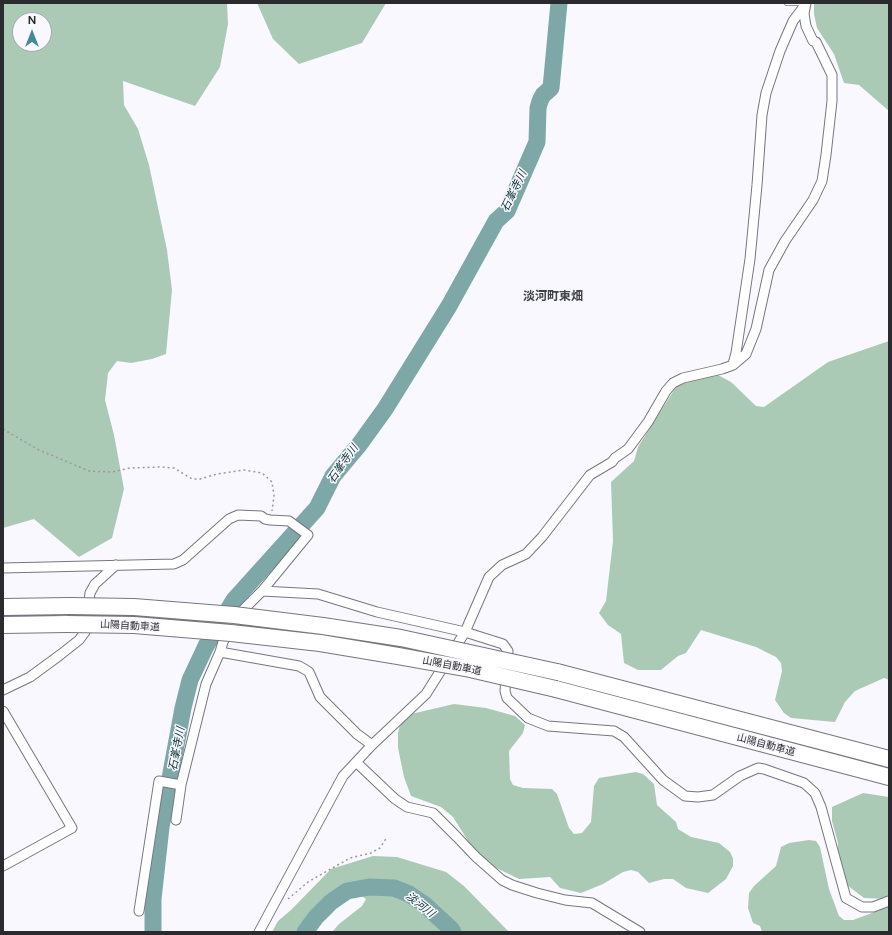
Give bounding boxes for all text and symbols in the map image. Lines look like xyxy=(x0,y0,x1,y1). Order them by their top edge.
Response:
north arrow xyxy=(12,12,52,52)
text: N xyxy=(28,14,36,27)
water label: 石峯寺川 xyxy=(498,168,530,214)
district label: 淡河町東畑 xyxy=(523,289,583,303)
water label: 石峯寺川 xyxy=(325,442,361,486)
street label: 山陽自動車道 xyxy=(100,618,160,634)
street label: 山陽自動車道 xyxy=(421,654,483,678)
water label: 石峯寺川 xyxy=(166,726,188,772)
street label: 山陽自動車道 xyxy=(735,731,797,759)
water label: 淡河川 xyxy=(403,890,437,920)

